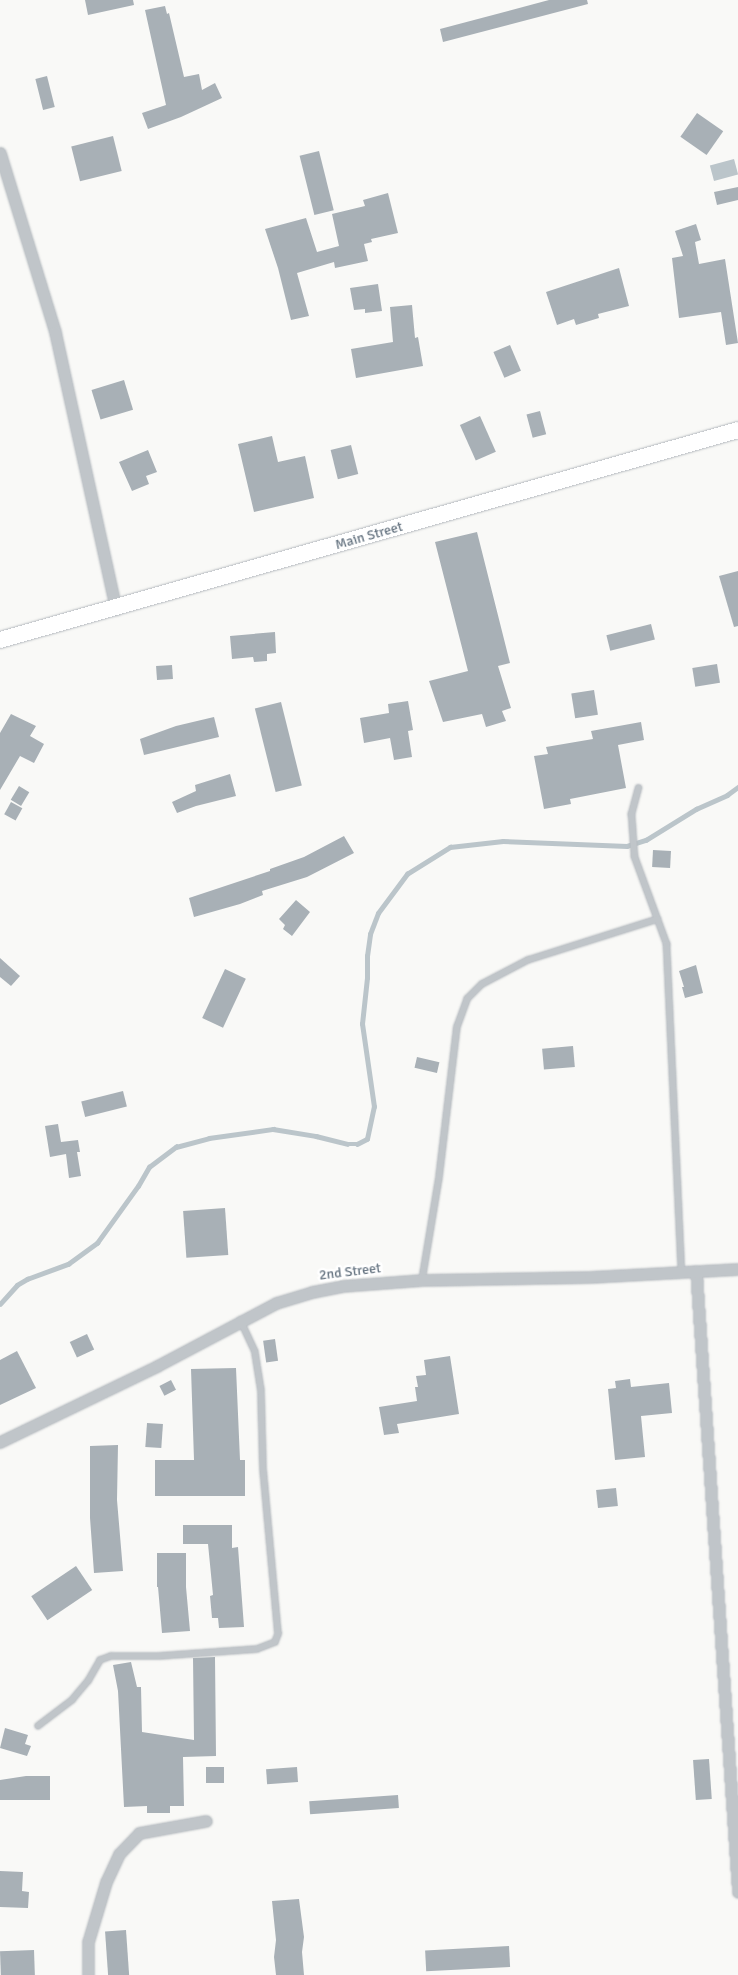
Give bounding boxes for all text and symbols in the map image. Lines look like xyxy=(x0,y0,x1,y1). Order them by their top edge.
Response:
street label: Main Street xyxy=(333,518,405,554)
street label: 2nd Street xyxy=(318,1260,382,1284)

